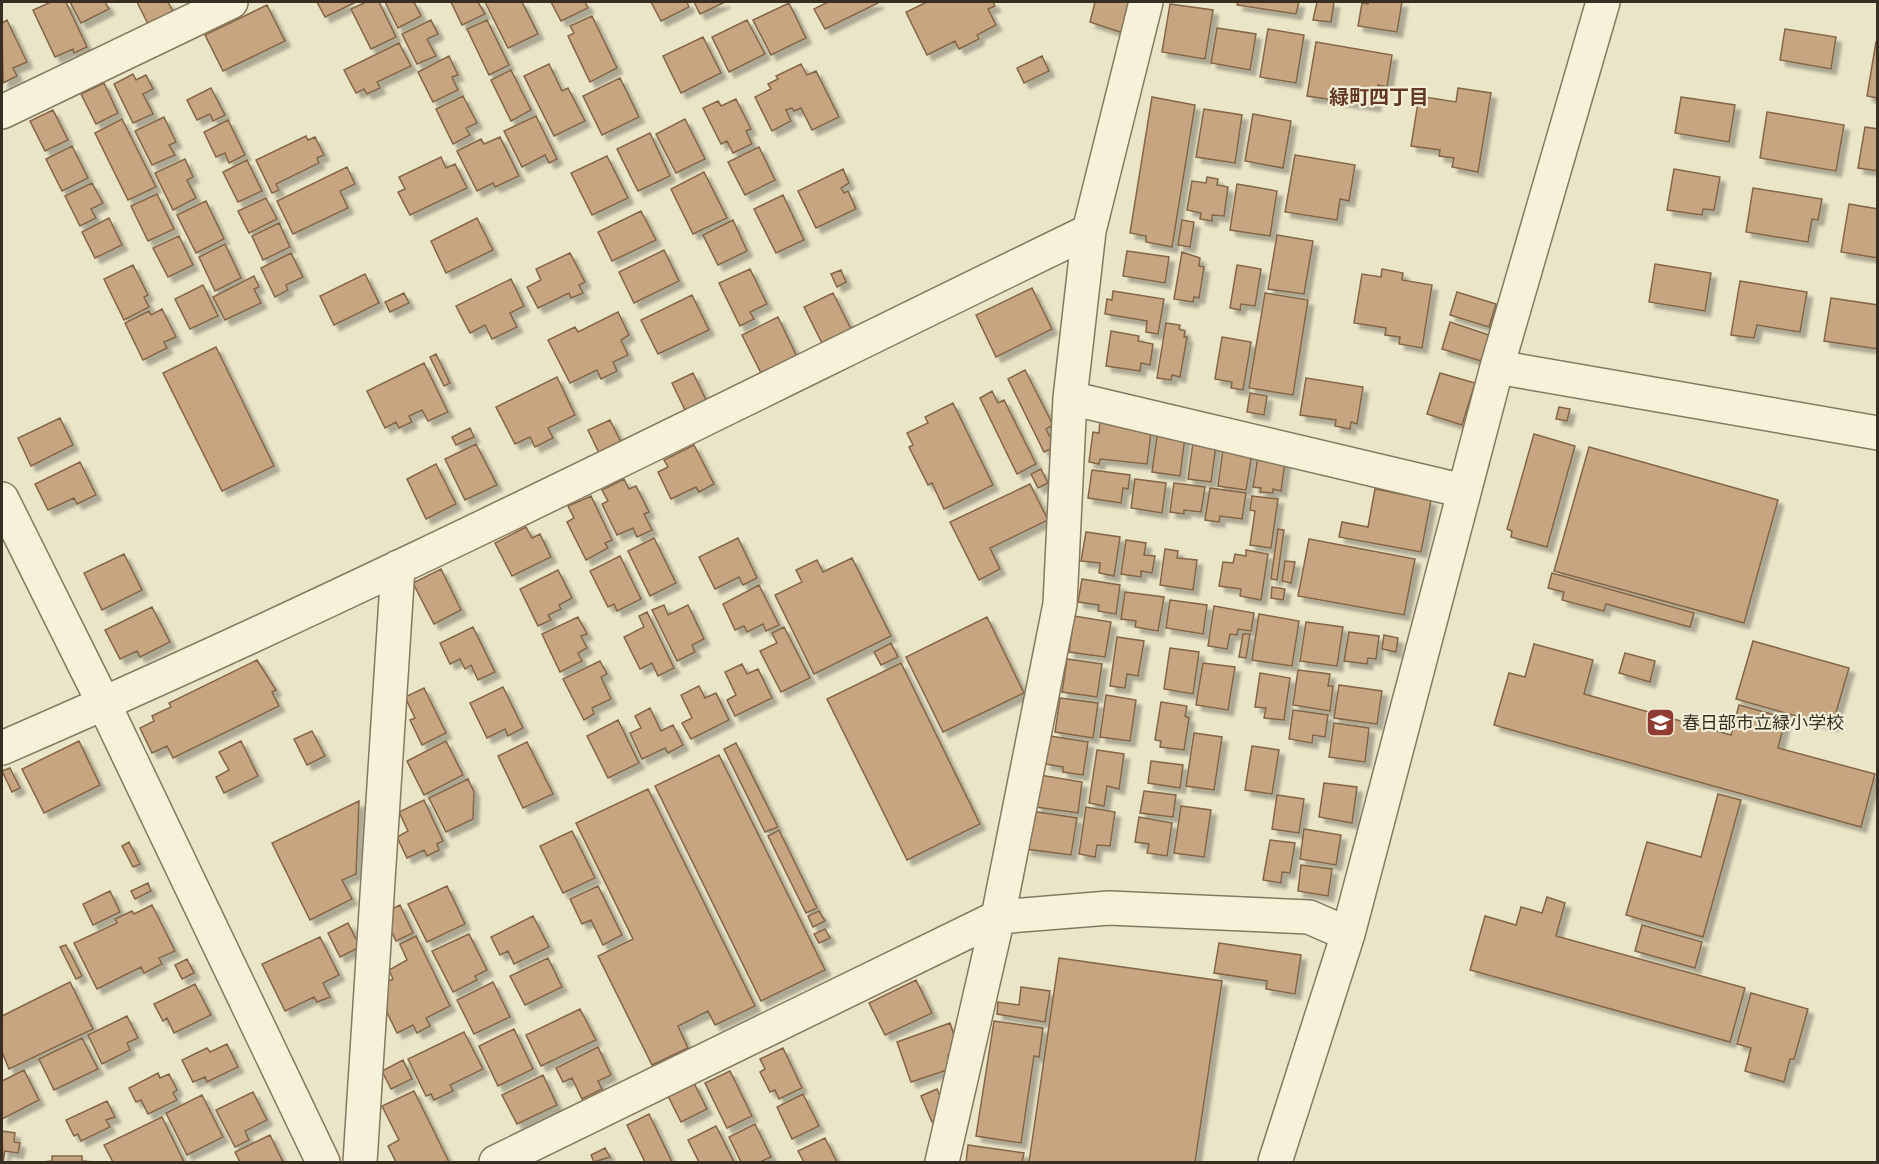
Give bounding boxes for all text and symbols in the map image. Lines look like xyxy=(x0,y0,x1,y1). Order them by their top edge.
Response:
district label: 緑町四丁目 xyxy=(1329,83,1429,111)
school or university icon: 春日部市立緑小学校 xyxy=(1645,706,1677,738)
place label: 春日部市立緑小学校 xyxy=(1682,710,1844,735)

